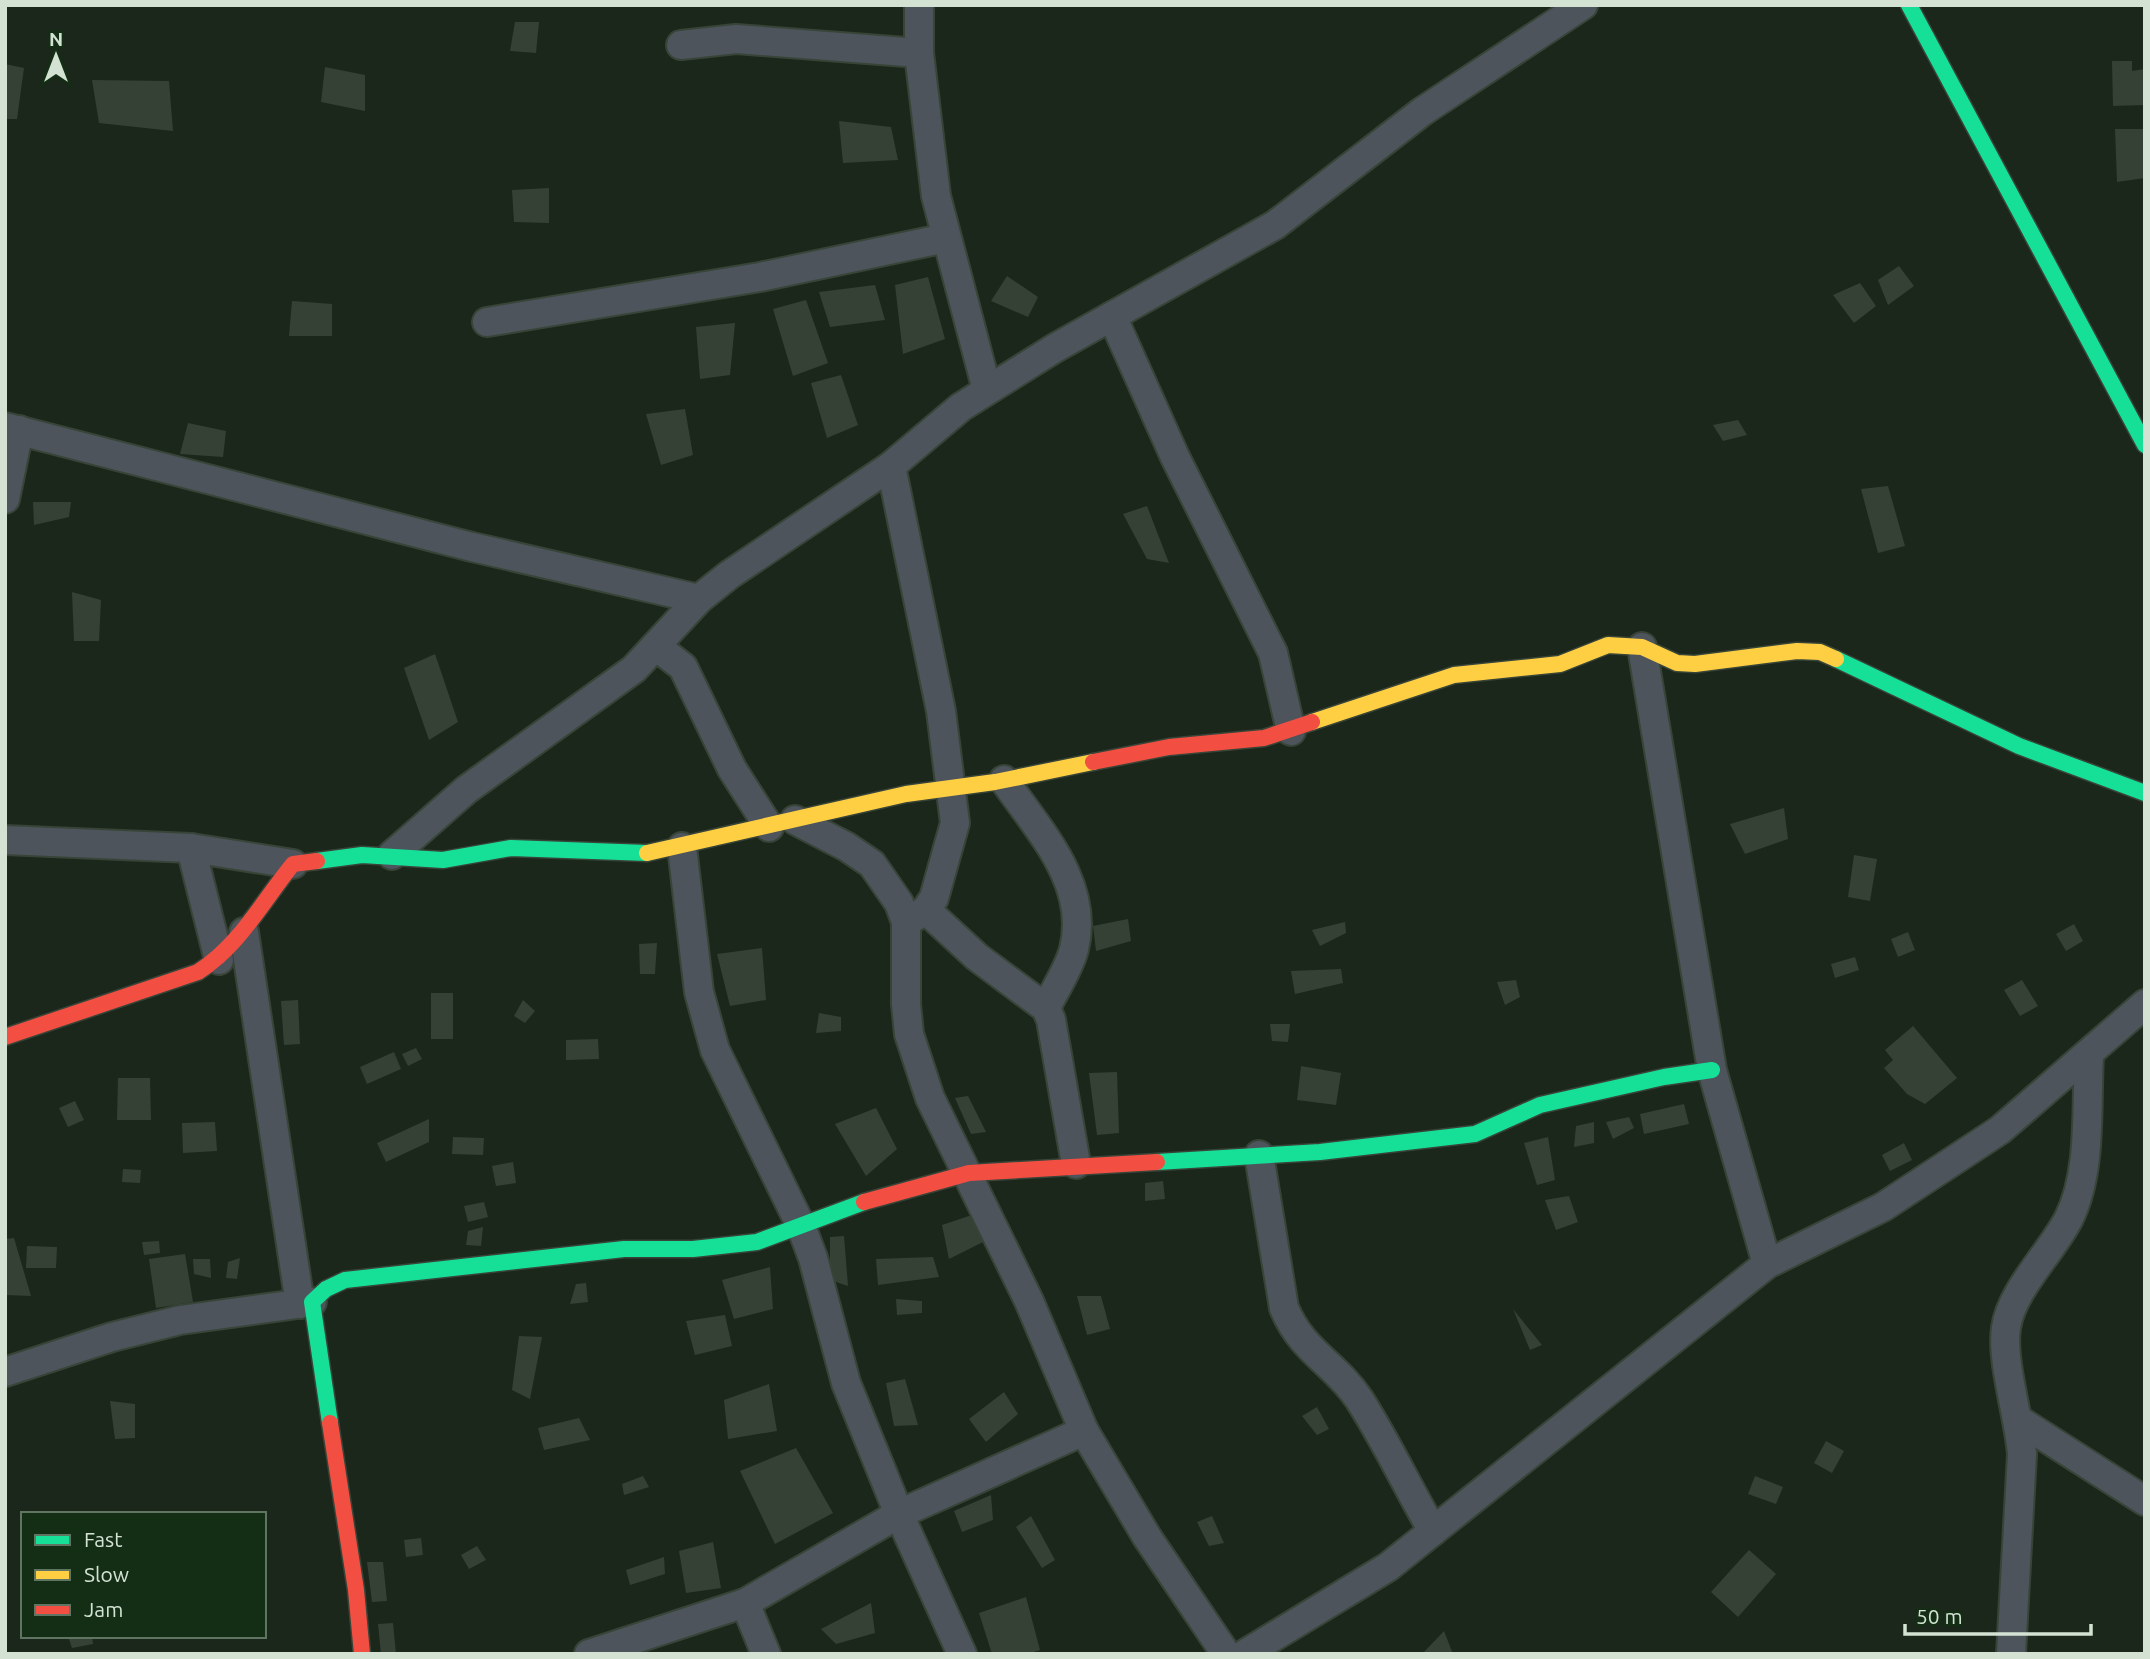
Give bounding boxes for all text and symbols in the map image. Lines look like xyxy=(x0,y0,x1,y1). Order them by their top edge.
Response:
north arrow xyxy=(21,21,91,91)
text: N xyxy=(49,28,63,50)
legend xyxy=(21,1512,266,1638)
text: Fast xyxy=(84,1527,122,1551)
text: Slow xyxy=(84,1562,129,1586)
scale bar xyxy=(1905,1592,2090,1636)
text: Jam xyxy=(84,1597,123,1621)
text: 50 m xyxy=(1916,1604,1963,1628)

